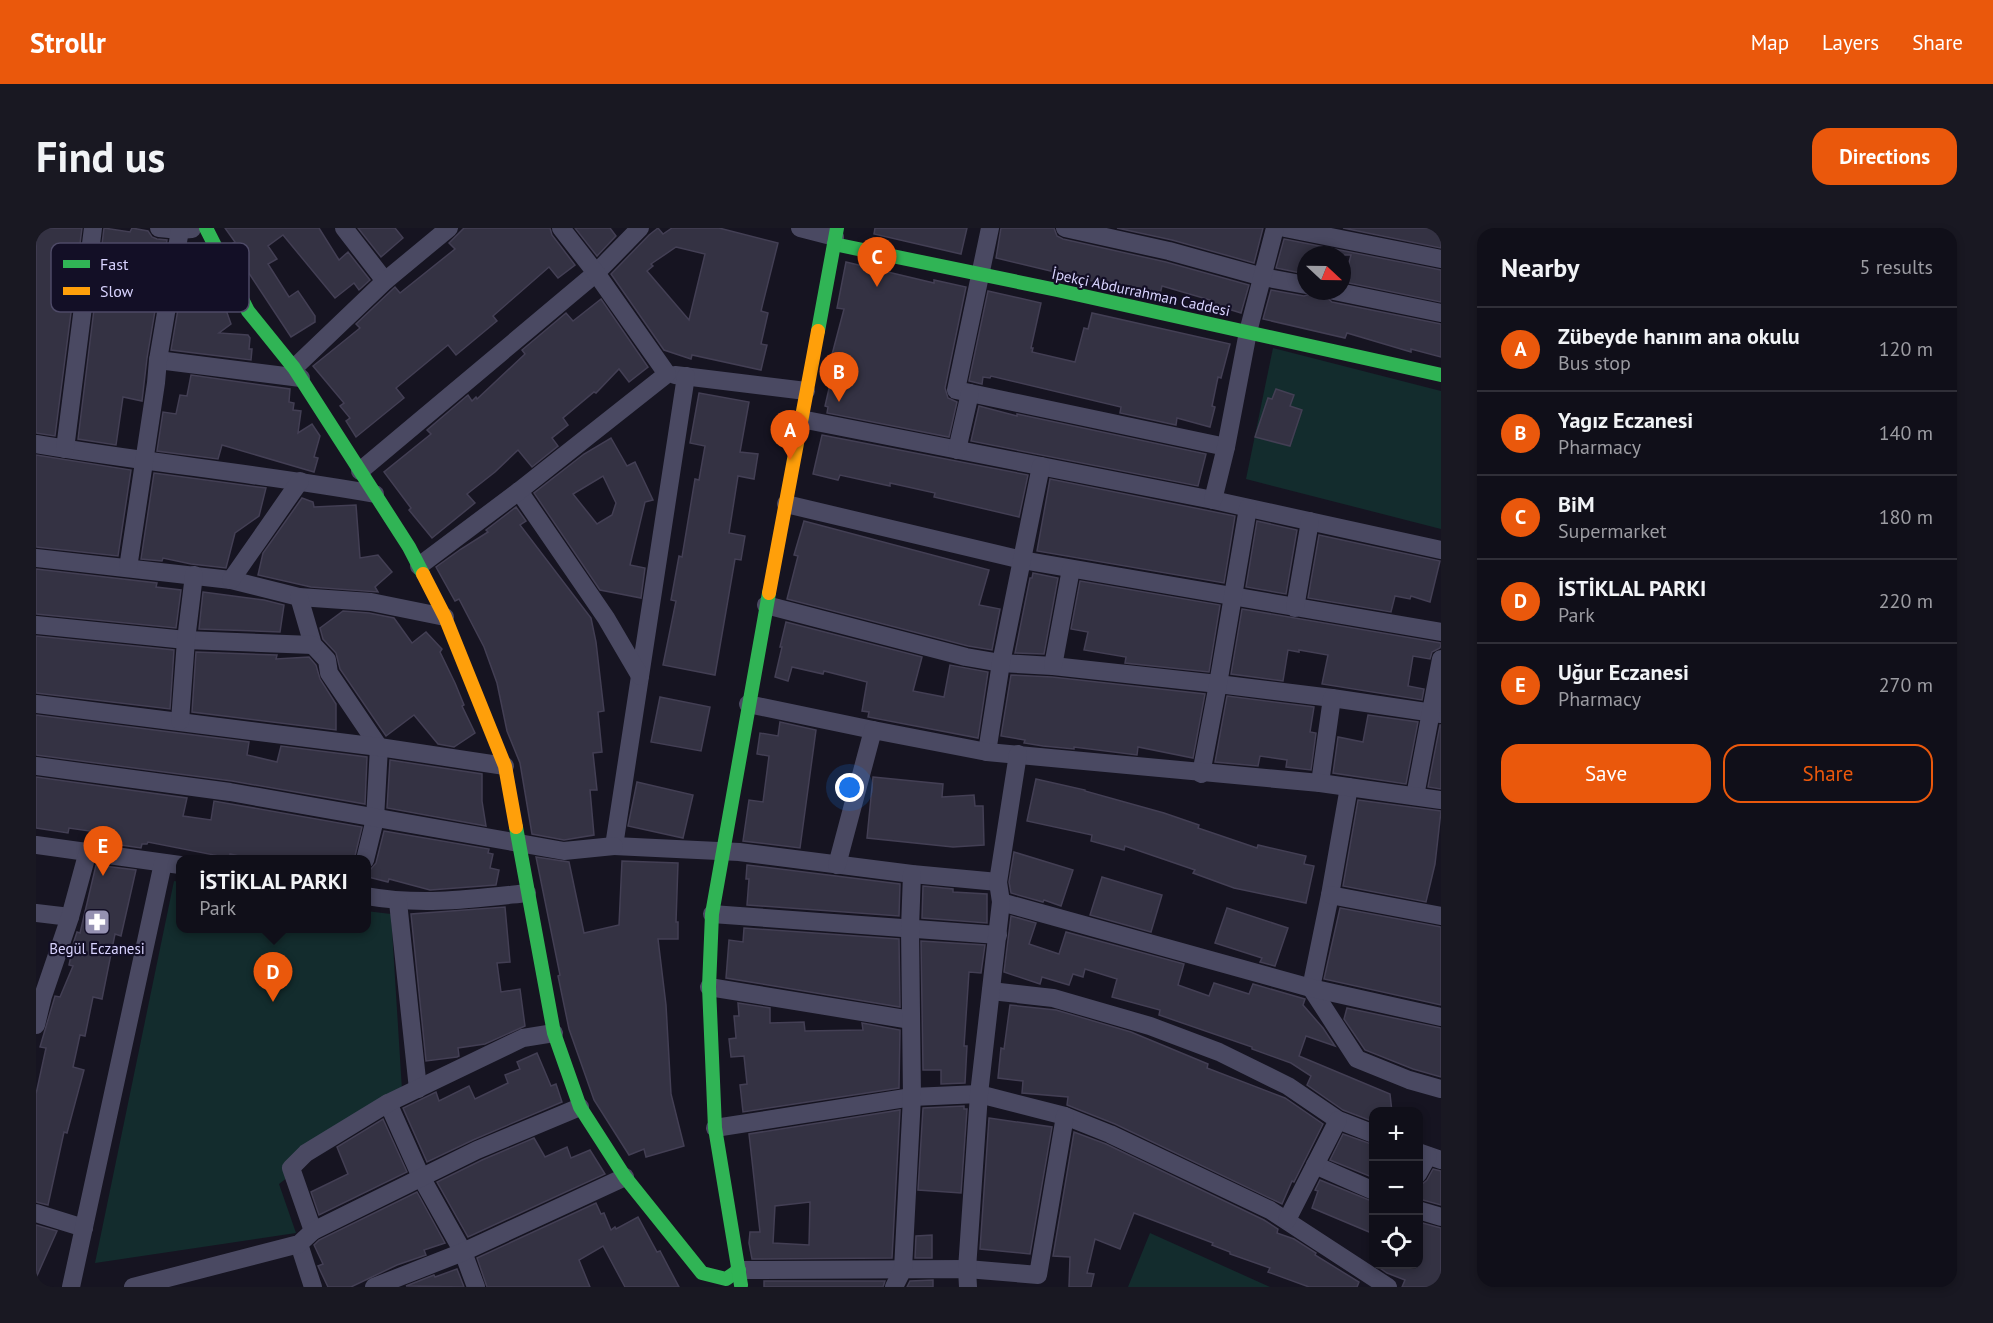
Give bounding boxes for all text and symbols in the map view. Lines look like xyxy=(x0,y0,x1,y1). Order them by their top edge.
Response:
text: Strollr xyxy=(30,24,106,61)
text: Map xyxy=(1751,29,1789,56)
text: Layers xyxy=(1822,29,1879,56)
text: Share xyxy=(1912,29,1963,56)
button: Directions xyxy=(1812,128,1957,185)
text: Find us xyxy=(36,129,165,184)
pin: C xyxy=(858,238,896,287)
legend xyxy=(51,243,249,312)
north arrow xyxy=(1297,246,1351,300)
text: Nearby xyxy=(1501,251,1579,284)
text: Fast xyxy=(100,254,129,274)
text: 5 results xyxy=(1860,254,1933,280)
street label: İpekçi Abdurrahman Caddesi xyxy=(1050,264,1232,320)
text: Slow xyxy=(100,281,134,301)
text: Zübeyde hanım ana okulu xyxy=(1558,322,1800,350)
text: A xyxy=(1514,336,1527,362)
text: 120 m xyxy=(1879,336,1933,362)
text: Bus stop xyxy=(1558,350,1631,376)
pin: B xyxy=(820,352,858,402)
text: Yagız Eczanesi xyxy=(1558,406,1693,434)
pin: A xyxy=(770,410,810,460)
text: B xyxy=(1515,420,1526,446)
text: 140 m xyxy=(1879,420,1933,446)
text: Pharmacy xyxy=(1558,434,1641,460)
text: BiM xyxy=(1558,490,1595,518)
text: C xyxy=(1515,504,1526,530)
text: 180 m xyxy=(1879,504,1933,530)
text: Supermarket xyxy=(1558,518,1666,544)
text: İSTİKLAL PARKI xyxy=(1558,574,1706,602)
text: D xyxy=(1514,588,1527,614)
text: 220 m xyxy=(1879,588,1933,614)
text: Park xyxy=(1558,602,1595,628)
text: Uğur Eczanesi xyxy=(1558,658,1689,686)
text: E xyxy=(1515,672,1526,698)
text: 270 m xyxy=(1879,672,1933,698)
text: Pharmacy xyxy=(1558,686,1641,712)
button: Save xyxy=(1501,744,1711,803)
button: Share xyxy=(1723,744,1933,803)
your location xyxy=(835,773,864,802)
pin: E xyxy=(84,826,122,876)
popup xyxy=(176,855,371,933)
text: İSTİKLAL PARKI xyxy=(199,867,348,895)
text: Park xyxy=(199,895,236,921)
pharmacy icon: Begül Eczanesi xyxy=(82,907,112,937)
place label: Begül Eczanesi xyxy=(49,939,145,958)
pin: D xyxy=(254,952,292,1002)
map controls xyxy=(1369,1107,1423,1269)
button: + xyxy=(1369,1107,1423,1161)
button: − xyxy=(1369,1161,1423,1215)
button: locate xyxy=(1369,1215,1423,1269)

